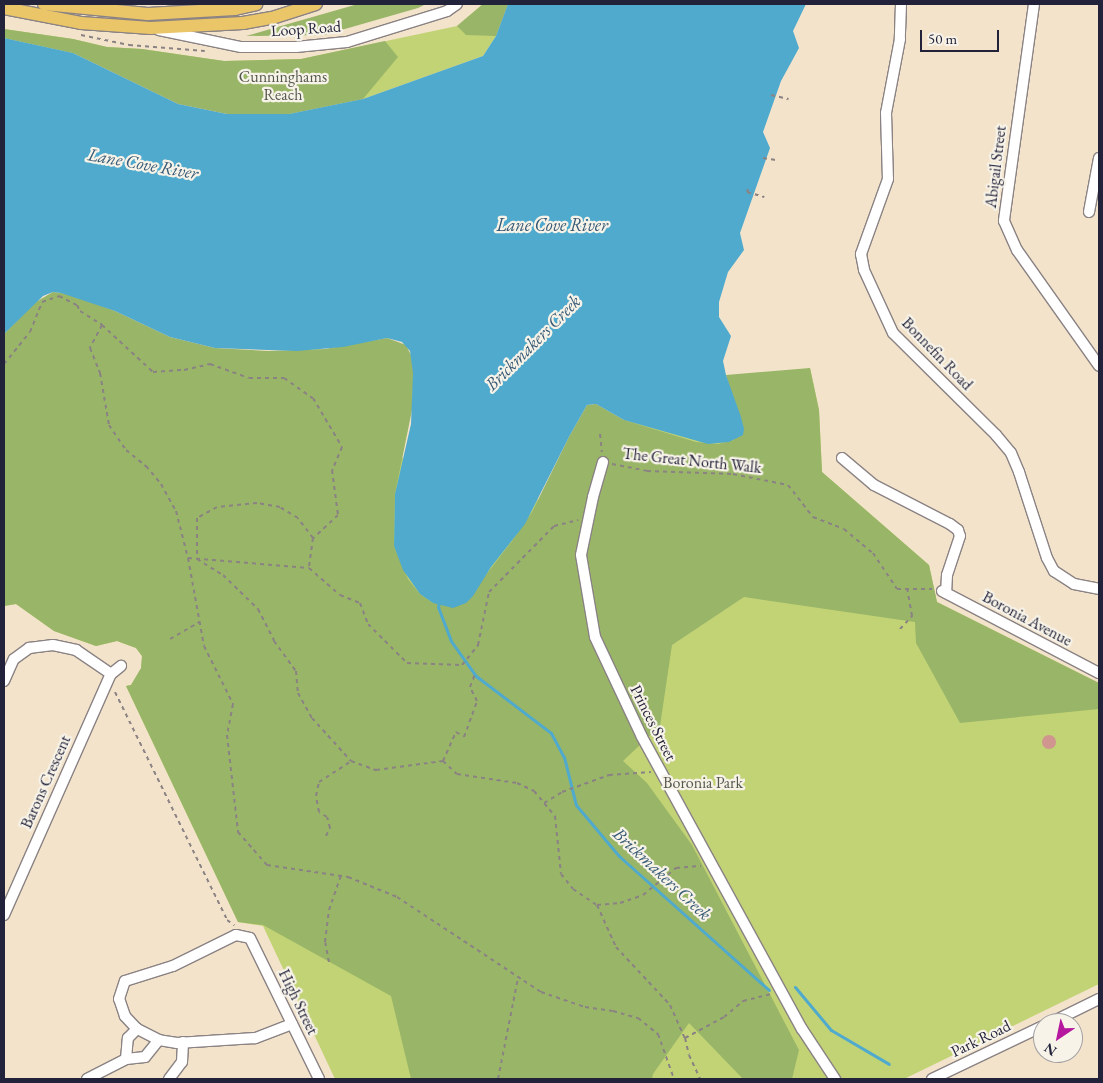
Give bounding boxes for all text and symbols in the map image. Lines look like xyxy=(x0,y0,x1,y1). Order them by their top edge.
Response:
street label: Loop Road xyxy=(270,17,342,41)
scale bar xyxy=(923,20,1002,52)
text: 50 m xyxy=(928,29,957,48)
park label: Cunninghams Reach xyxy=(239,67,327,105)
street label: Abigail Street xyxy=(981,125,1011,209)
water label: Lane Cove River xyxy=(86,144,200,184)
water label: Lane Cove River xyxy=(496,214,608,236)
water label: Brickmakers Creek xyxy=(481,291,585,395)
street label: Bonnefin Road xyxy=(897,314,977,394)
street label: The Great North Walk xyxy=(622,444,762,478)
street label: Boronia Avenue xyxy=(979,587,1075,651)
street label: Princes Street xyxy=(626,682,680,764)
street label: Barons Crescent xyxy=(17,732,75,832)
park label: Boronia Park xyxy=(663,773,743,793)
water label: Brickmakers Creek xyxy=(609,823,715,925)
street label: High Street xyxy=(274,966,322,1038)
north arrow xyxy=(1033,1013,1083,1063)
street label: Park Road xyxy=(948,1016,1014,1062)
text: N xyxy=(1040,1039,1060,1060)

